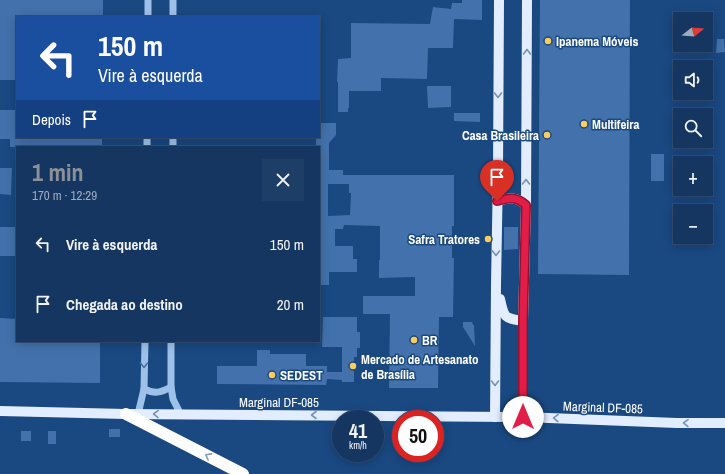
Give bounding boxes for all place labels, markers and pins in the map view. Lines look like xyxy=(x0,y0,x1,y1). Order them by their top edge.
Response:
place label: Ipanema Móveis xyxy=(556,33,638,50)
marker: Ipanema Móveis xyxy=(543,36,553,46)
place label: Multifeira xyxy=(592,116,639,133)
marker: Multifeira xyxy=(579,119,589,129)
place label: Casa Brasileira xyxy=(462,127,539,144)
marker: Casa Brasileira xyxy=(542,130,552,140)
pin xyxy=(480,160,514,201)
place label: Safra Tratores xyxy=(408,231,480,248)
marker: Safra Tratores xyxy=(483,234,493,244)
place label: BR xyxy=(422,332,438,349)
marker: BR xyxy=(409,335,419,345)
place label: Mercado de Artesanato de Brasília xyxy=(361,351,479,383)
marker: Mercado de Artesanato de Brasília xyxy=(348,361,358,371)
place label: SEDEST xyxy=(280,367,323,384)
marker: SEDEST xyxy=(267,370,277,380)

